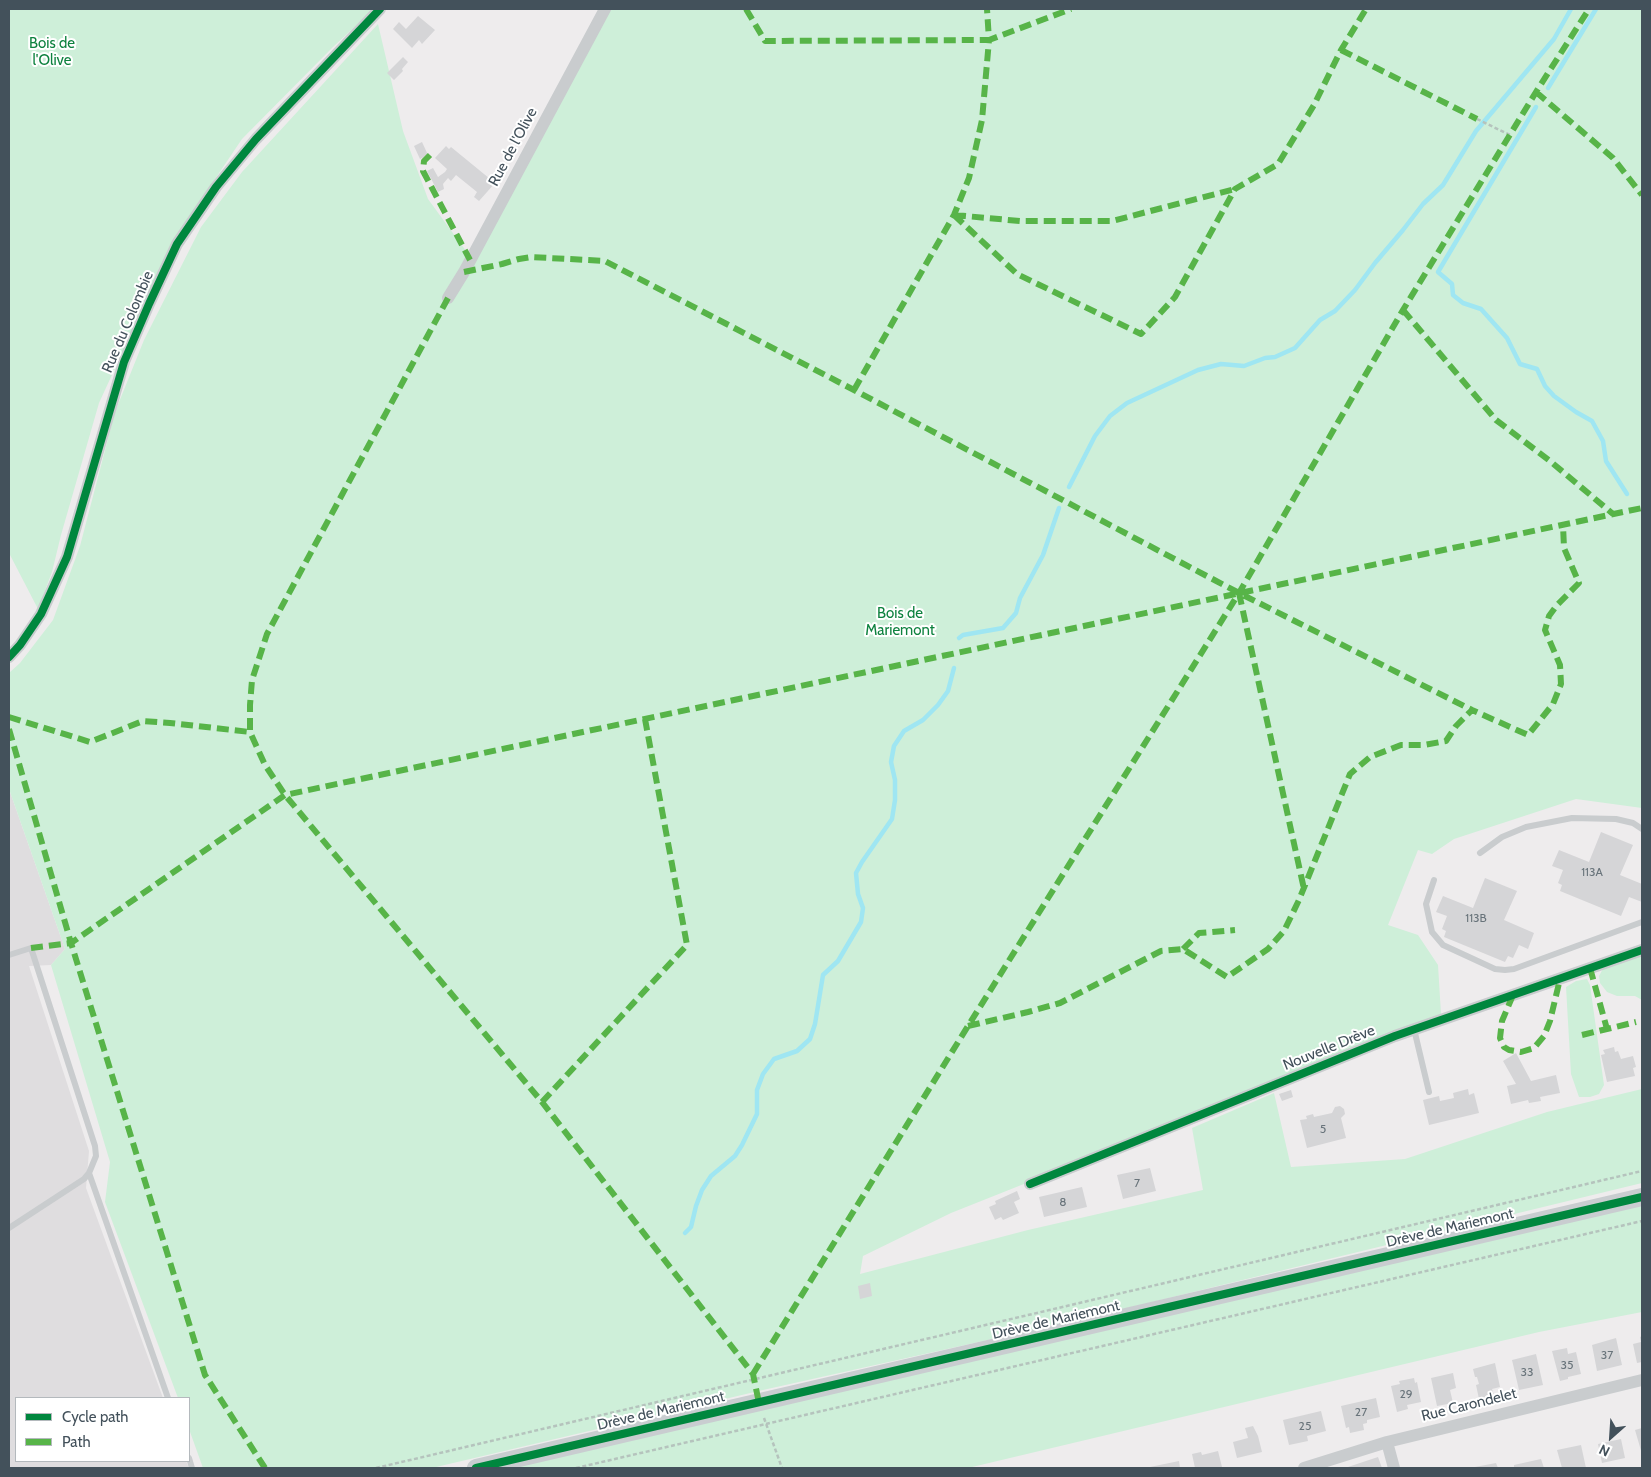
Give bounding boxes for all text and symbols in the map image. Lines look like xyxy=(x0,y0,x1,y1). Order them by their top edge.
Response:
park label: Bois de l'Olive xyxy=(29,35,75,70)
street label: Rue de l'Olive xyxy=(485,105,541,189)
street label: Rue du Colombie xyxy=(98,268,158,376)
park label: Bois de Mariemont xyxy=(865,605,935,640)
house number: 113A xyxy=(1581,865,1603,879)
house number: 113B xyxy=(1465,911,1487,925)
street label: Nouvelle Drève xyxy=(1281,1021,1377,1075)
house number: 5 xyxy=(1320,1122,1326,1136)
house number: 7 xyxy=(1134,1176,1140,1190)
house number: 8 xyxy=(1059,1195,1067,1209)
street label: Drève de Mariemont xyxy=(1385,1205,1515,1251)
street label: Drève de Mariemont xyxy=(991,1297,1121,1343)
house number: 37 xyxy=(1601,1348,1613,1362)
house number: 35 xyxy=(1561,1358,1573,1372)
house number: 33 xyxy=(1521,1365,1533,1379)
street label: Rue Carondelet xyxy=(1419,1384,1519,1426)
house number: 29 xyxy=(1399,1387,1413,1401)
street label: Drève de Mariemont xyxy=(596,1388,726,1434)
legend xyxy=(15,1397,190,1462)
house number: 27 xyxy=(1355,1405,1367,1419)
text: Cycle path xyxy=(62,1408,128,1426)
north arrow xyxy=(1586,1412,1636,1462)
house number: 25 xyxy=(1299,1419,1311,1433)
text: Path xyxy=(62,1433,91,1451)
text: N xyxy=(1596,1440,1613,1461)

